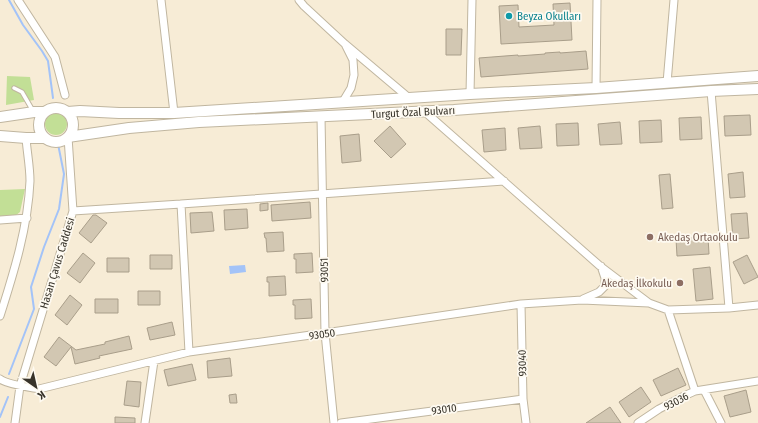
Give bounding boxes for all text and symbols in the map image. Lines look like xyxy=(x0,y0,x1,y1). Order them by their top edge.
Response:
place label: Beyza Okulları xyxy=(517,10,581,23)
marker: Beyza Okulları xyxy=(504,11,514,21)
street label: Turgut Özal Bulvarı xyxy=(371,104,455,121)
street label: Hasan Çavus Caddesi xyxy=(37,216,78,310)
place label: Akedaş Ortaokulu xyxy=(658,231,738,244)
marker: Akedaş Ortaokulu xyxy=(645,232,655,242)
street label: 93051 xyxy=(318,258,331,282)
place label: Akedaş İlkokulu xyxy=(601,276,672,290)
marker: Akedaş İlkokulu xyxy=(675,278,685,288)
street label: 93050 xyxy=(308,326,336,343)
street label: 93040 xyxy=(516,349,529,377)
north arrow xyxy=(16,367,56,407)
text: K xyxy=(35,388,48,402)
street label: 93036 xyxy=(662,389,691,413)
street label: 93010 xyxy=(431,401,458,418)

